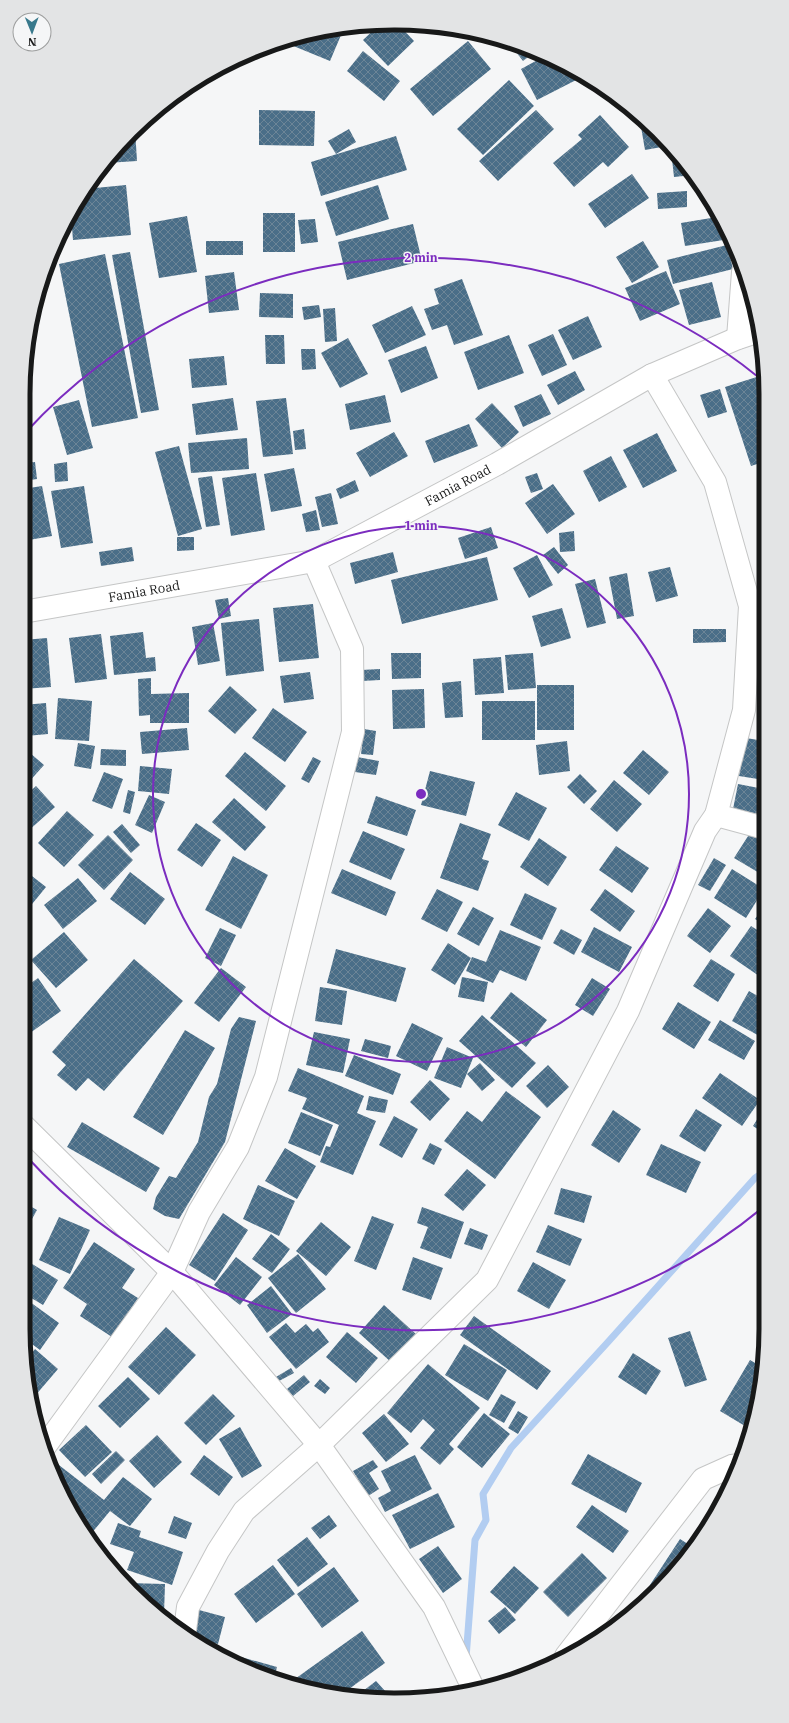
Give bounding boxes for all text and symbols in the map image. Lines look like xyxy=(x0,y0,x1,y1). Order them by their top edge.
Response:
north arrow xyxy=(12,12,52,52)
text: N xyxy=(27,35,37,49)
text: 2 min xyxy=(404,250,438,265)
street label: Famia Road xyxy=(422,461,494,510)
text: 1 min xyxy=(404,518,438,533)
street label: Famia Road xyxy=(107,577,181,606)
centre of rings xyxy=(414,787,428,801)

